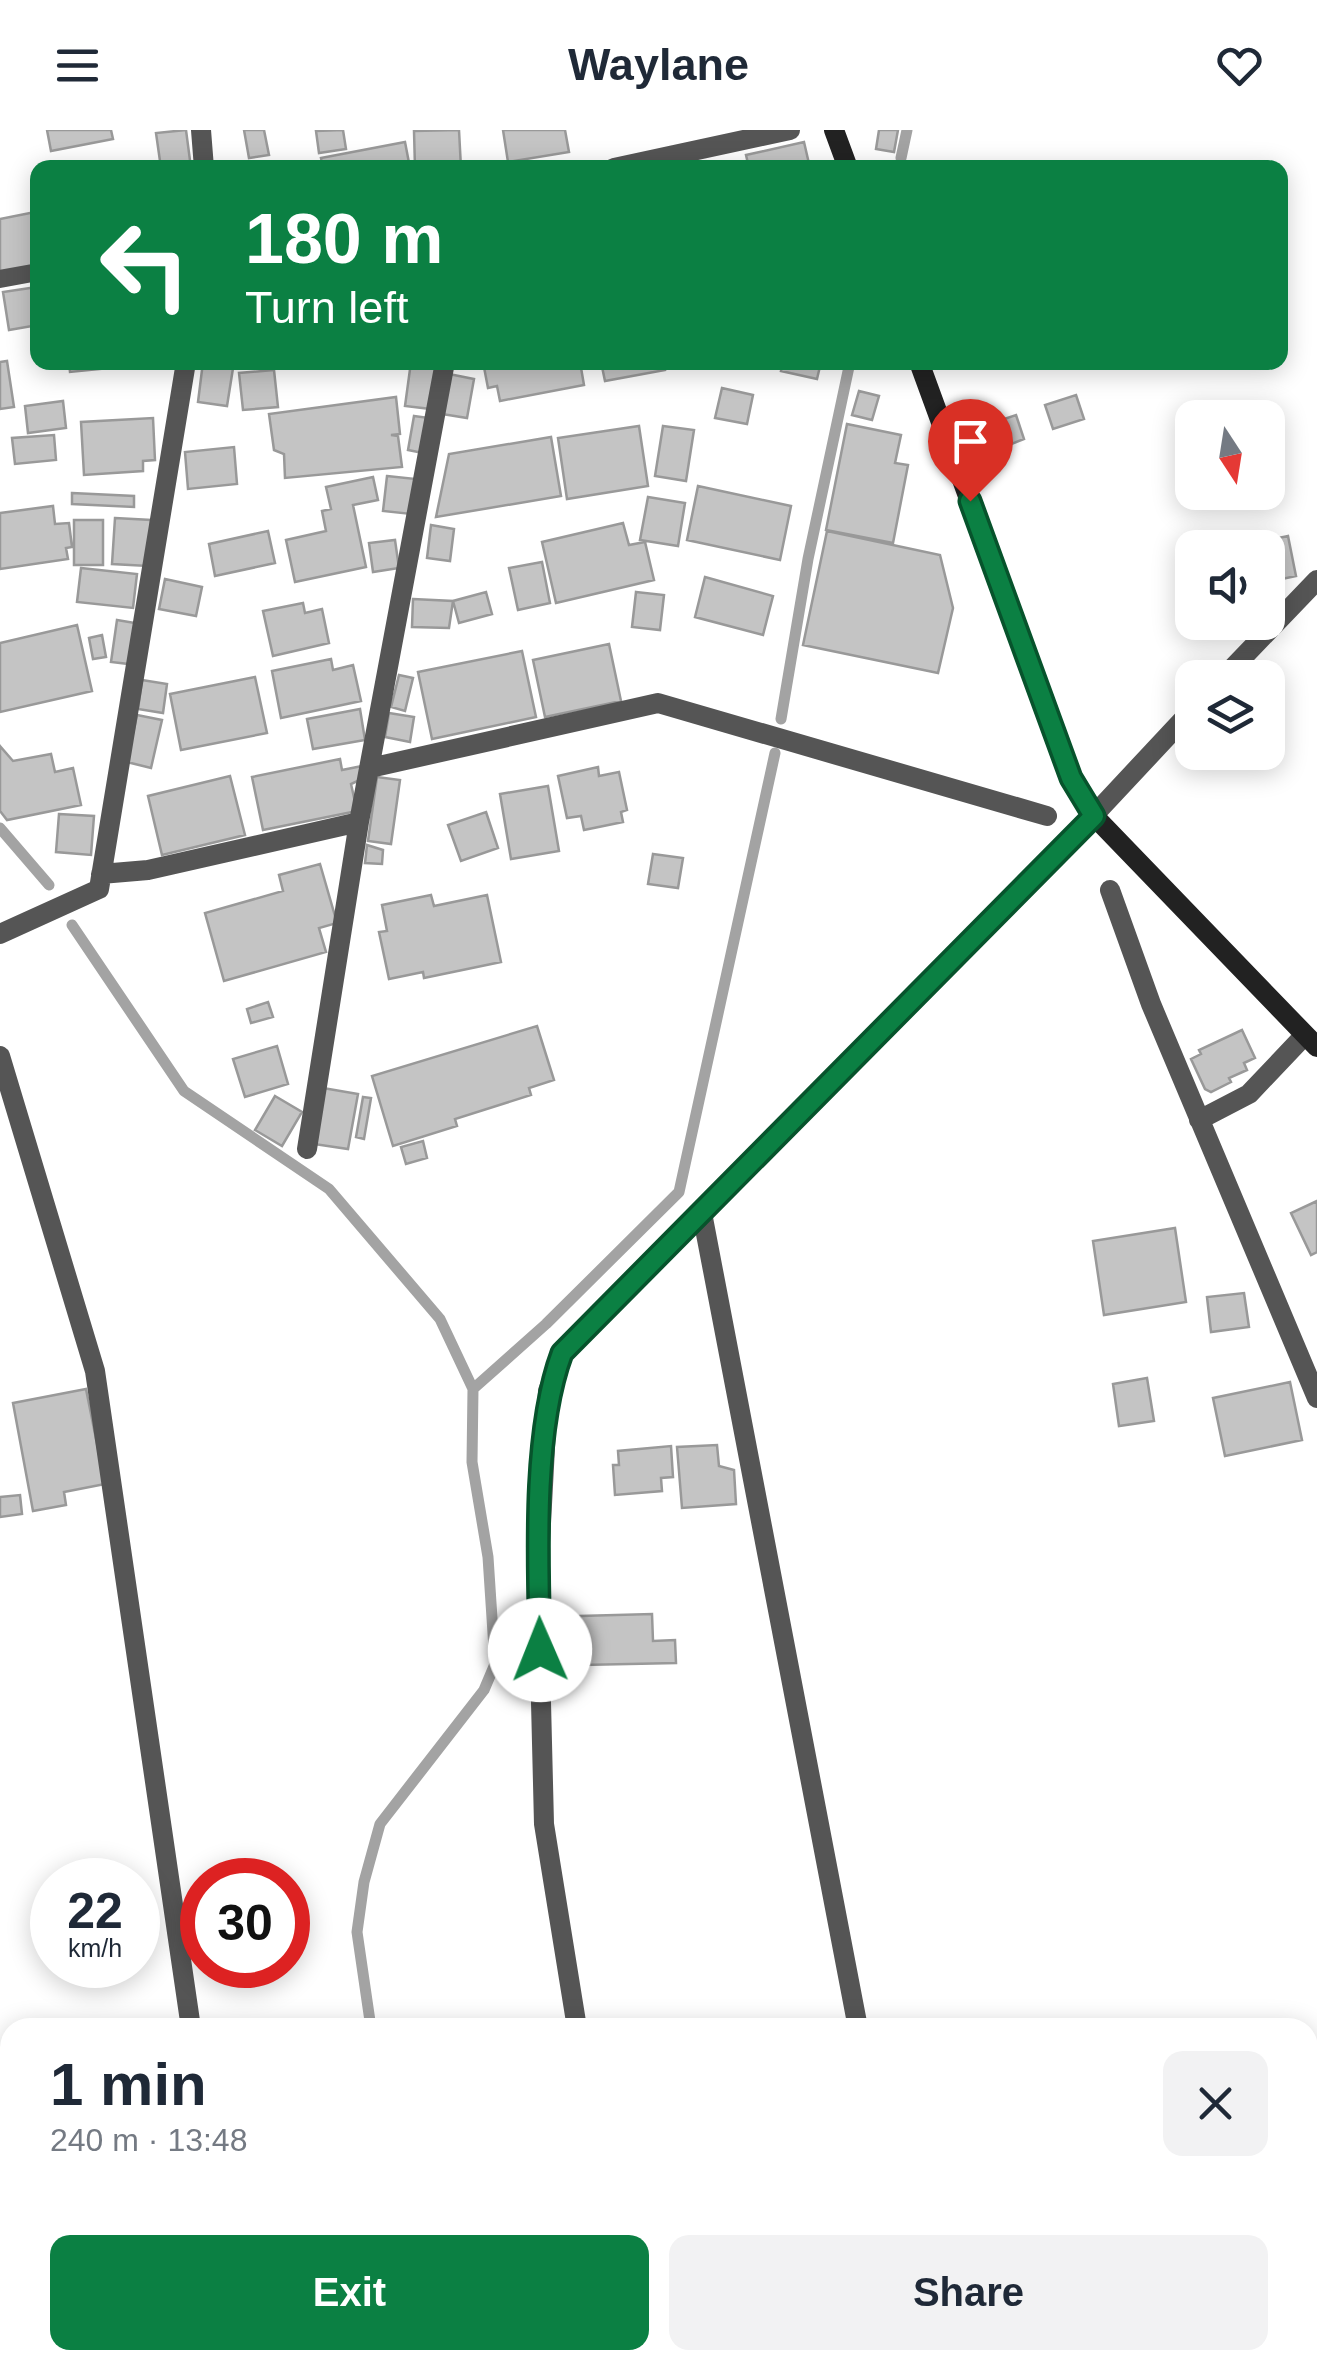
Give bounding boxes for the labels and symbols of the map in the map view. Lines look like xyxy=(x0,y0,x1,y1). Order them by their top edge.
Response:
pin xyxy=(928,399,1013,502)
north arrow xyxy=(1175,400,1285,510)
position arrow xyxy=(488,1598,592,1702)
speed limit sign: 30 xyxy=(180,1858,310,1988)

